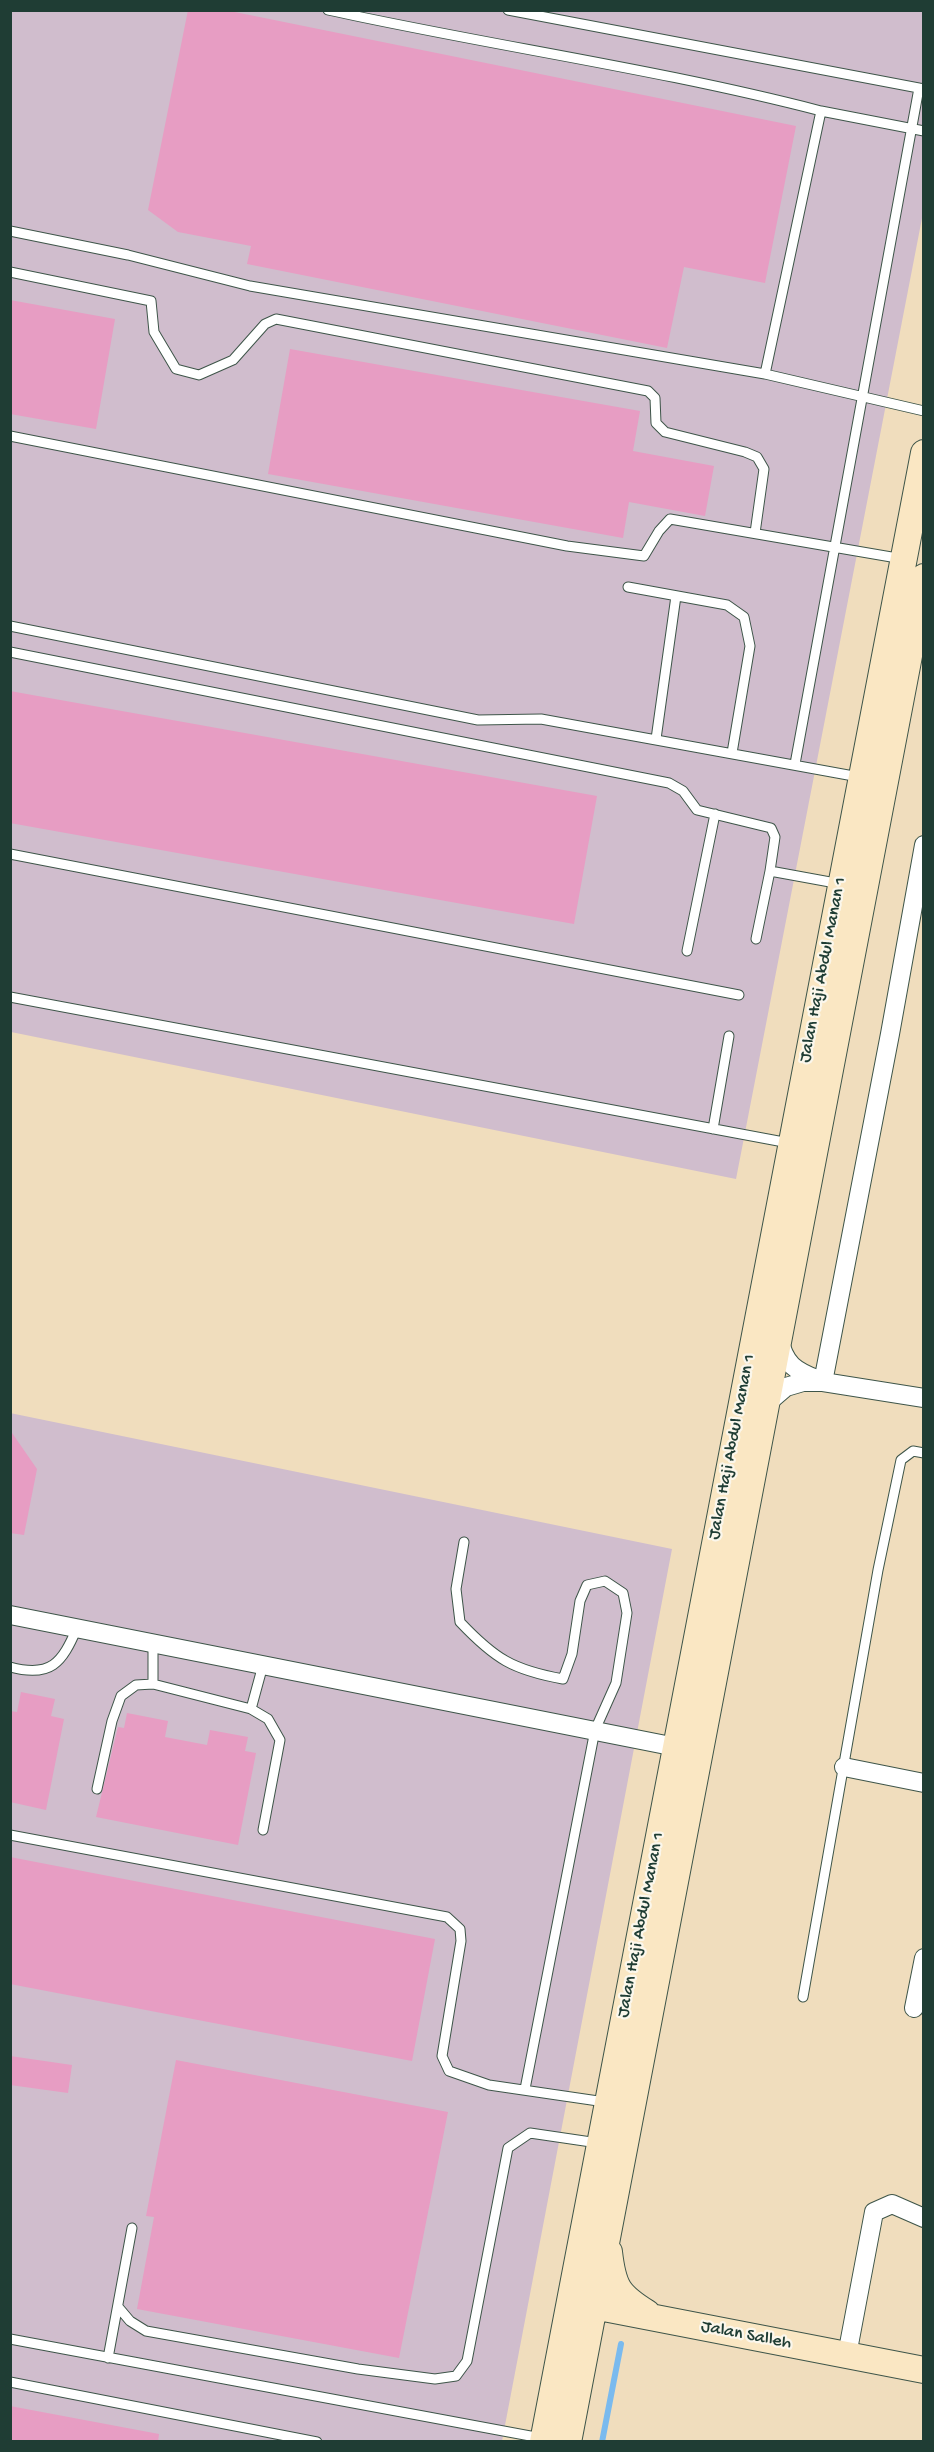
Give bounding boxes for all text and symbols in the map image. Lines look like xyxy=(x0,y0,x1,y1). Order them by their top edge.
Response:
street label: Jalan Haji Abdul Manan 1 xyxy=(795,875,853,1065)
street label: Jalan Haji Abdul Manan 1 xyxy=(704,1352,762,1542)
street label: Jalan Haji Abdul Manan 1 xyxy=(613,1830,671,2020)
street label: Jalan Salleh xyxy=(699,2317,793,2355)

